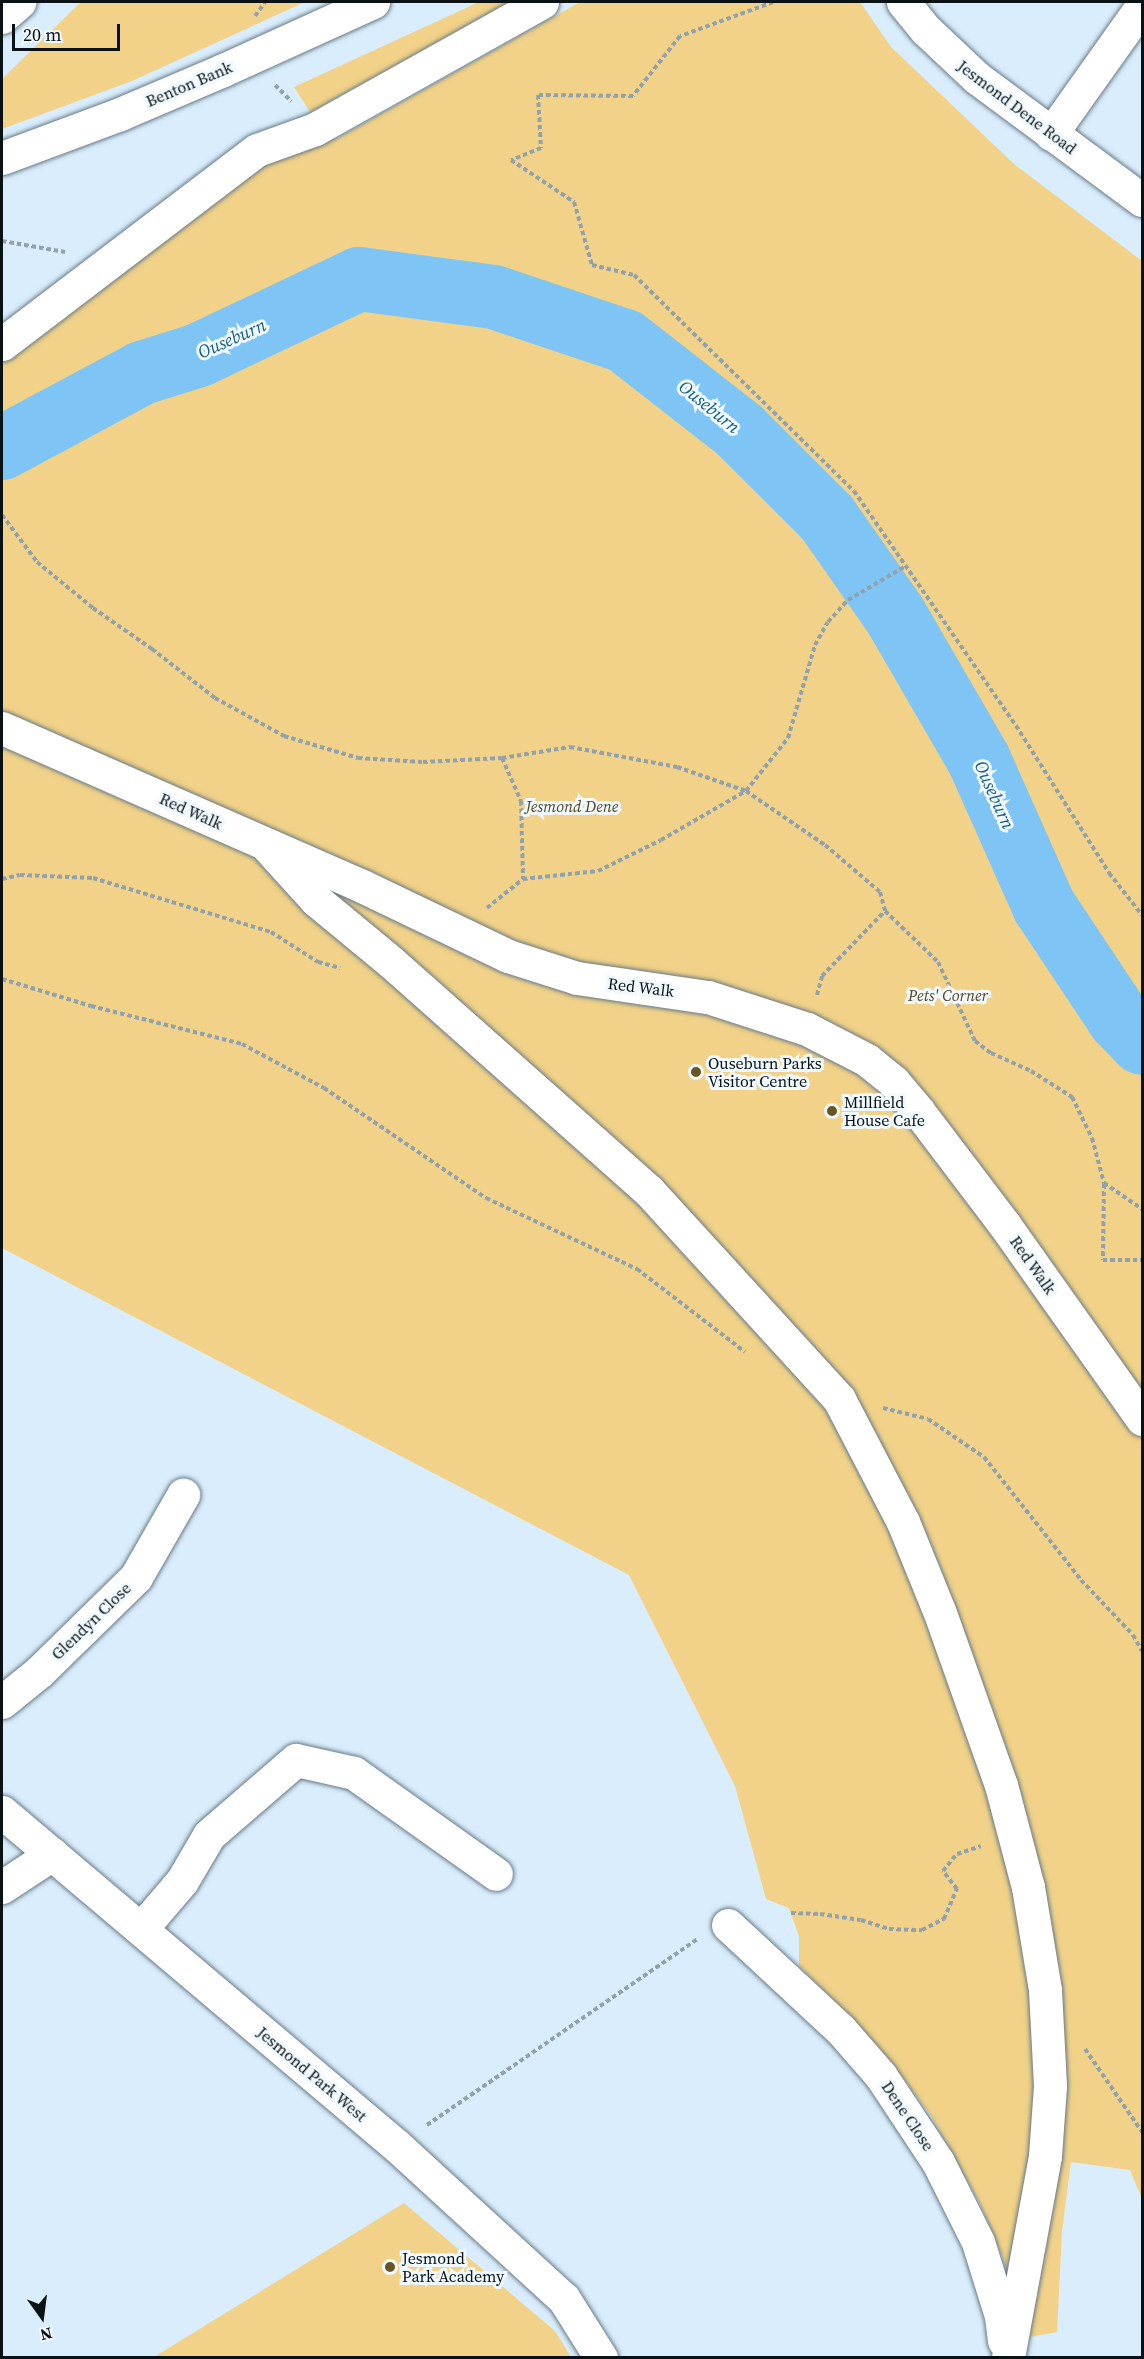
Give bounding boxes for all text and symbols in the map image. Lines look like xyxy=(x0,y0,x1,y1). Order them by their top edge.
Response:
scale bar xyxy=(15,12,123,50)
text: 20 m xyxy=(23,22,61,47)
street label: Jesmond Dene Road xyxy=(954,56,1080,158)
street label: Benton Bank xyxy=(143,57,235,111)
water label: Ouseburn xyxy=(195,314,269,364)
water label: Ouseburn xyxy=(674,376,744,438)
water label: Ouseburn xyxy=(969,758,1019,832)
street label: Red Walk xyxy=(156,789,226,833)
park label: Jesmond Dene xyxy=(526,796,618,816)
street label: Red Walk xyxy=(607,973,675,1001)
park label: Pets' Corner xyxy=(908,985,988,1005)
place label: Ouseburn Parks Visitor Centre xyxy=(708,1053,822,1091)
marker: Ouseburn Parks Visitor Centre xyxy=(689,1065,703,1079)
place label: Millfield House Cafe xyxy=(844,1092,925,1130)
marker: Millfield House Cafe xyxy=(825,1104,839,1118)
street label: Red Walk xyxy=(1006,1232,1060,1298)
street label: Glendyn Close xyxy=(47,1578,135,1664)
street label: Jesmond Park West xyxy=(253,2022,371,2126)
street label: Dene Close xyxy=(878,2078,938,2154)
place label: Jesmond Park Academy xyxy=(402,2248,504,2286)
marker: Jesmond Park Academy xyxy=(383,2260,397,2274)
north arrow xyxy=(12,2287,72,2347)
text: N xyxy=(38,2322,55,2347)

